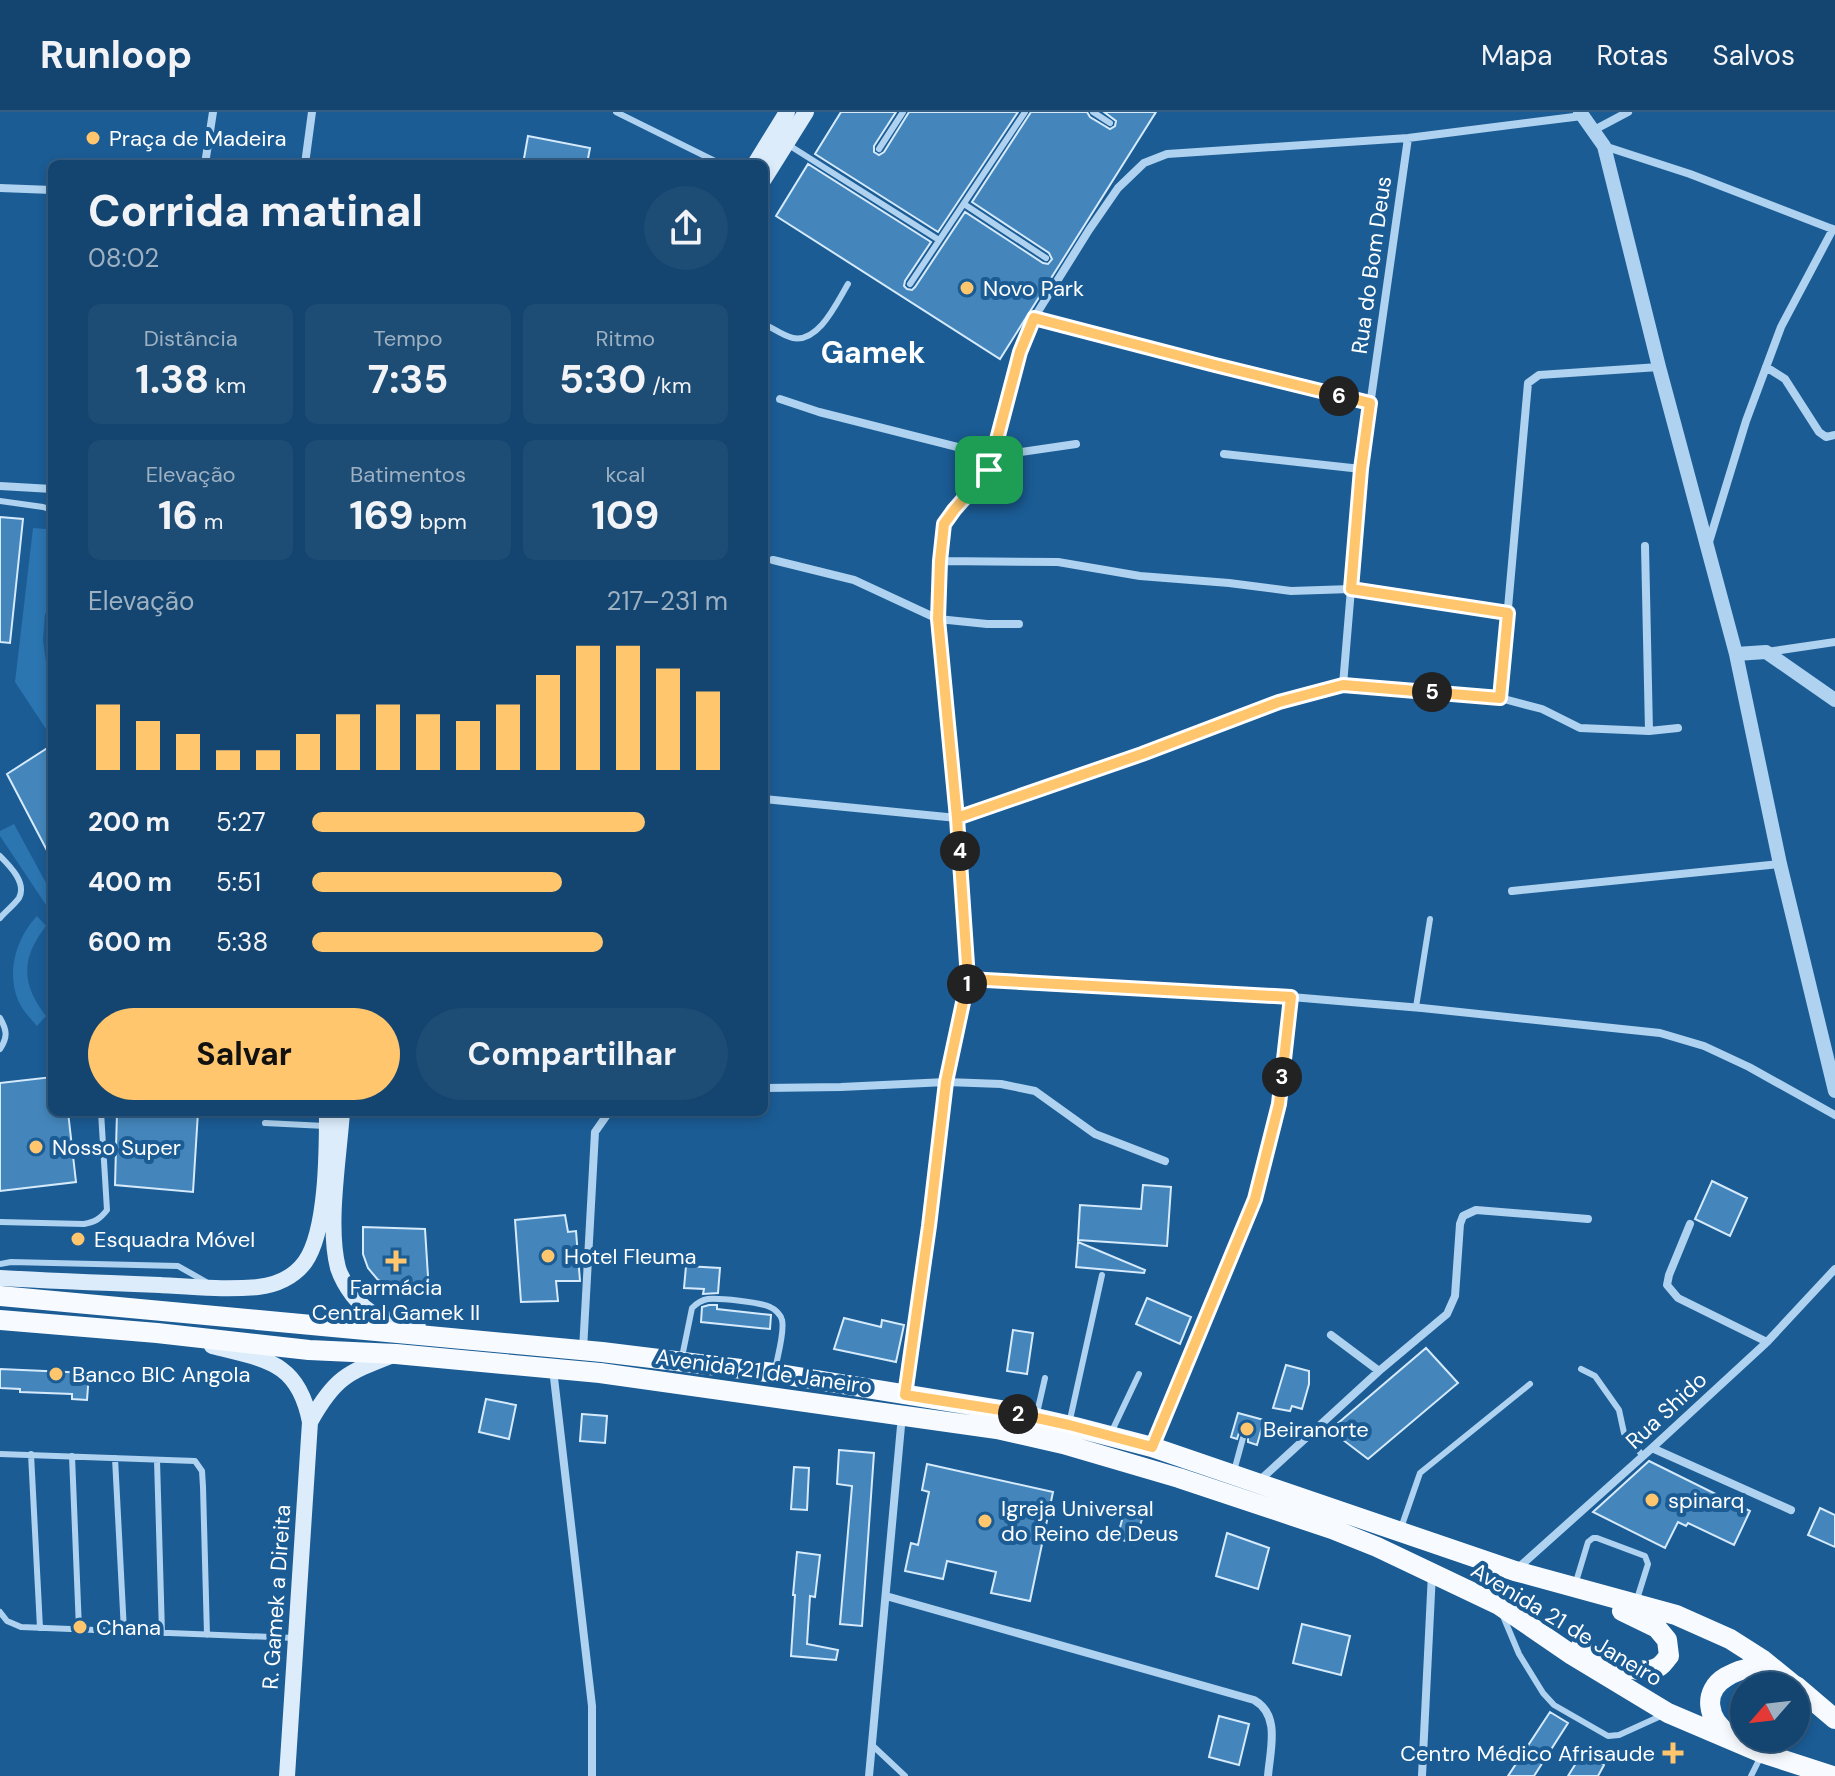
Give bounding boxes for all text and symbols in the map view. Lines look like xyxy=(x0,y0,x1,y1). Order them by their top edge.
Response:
text: Runloop xyxy=(40,30,192,80)
text: Mapa xyxy=(1481,37,1552,74)
text: Rotas xyxy=(1596,37,1669,74)
text: Salvos xyxy=(1713,37,1795,74)
place label: Praça de Madeira xyxy=(109,124,287,153)
marker: Praça de Madeira xyxy=(84,129,102,147)
street label: Rua do Bom Deus xyxy=(1345,174,1398,356)
text: Corrida matinal xyxy=(88,182,423,240)
button: share xyxy=(644,186,728,270)
text: 08:02 xyxy=(88,241,159,275)
place label: Novo Park xyxy=(983,274,1084,303)
marker: Novo Park xyxy=(958,279,976,297)
text: Distância xyxy=(144,324,238,353)
text: Tempo xyxy=(373,324,443,353)
text: Ritmo xyxy=(596,324,655,353)
district label: Gamek xyxy=(821,333,925,372)
text: 1.38 xyxy=(135,353,209,405)
text: 7:35 xyxy=(368,353,448,405)
text: 5:30 xyxy=(559,353,646,405)
text: km xyxy=(209,371,246,400)
text: /km xyxy=(646,371,692,400)
pin: 6 xyxy=(1319,376,1359,416)
text: 6 xyxy=(1332,381,1346,410)
pin xyxy=(955,436,1023,504)
icon: arrive xyxy=(967,448,1011,492)
text: Elevação xyxy=(146,460,236,489)
text: Batimentos xyxy=(350,460,466,489)
text: kcal xyxy=(605,460,645,489)
text: 16 xyxy=(158,489,198,541)
text: 169 xyxy=(349,489,414,541)
text: 109 xyxy=(591,489,659,541)
text: m xyxy=(198,507,223,536)
text: bpm xyxy=(414,507,467,536)
text: Elevação xyxy=(88,584,194,618)
text: 217–231 m xyxy=(606,584,728,618)
pin: 5 xyxy=(1412,672,1452,712)
text: 5 xyxy=(1425,677,1439,706)
text: 200 m xyxy=(88,805,170,839)
text: 5:27 xyxy=(216,805,266,839)
pin: 4 xyxy=(940,831,980,871)
text: 4 xyxy=(953,836,967,865)
text: 400 m xyxy=(88,865,172,899)
text: 5:51 xyxy=(216,865,261,899)
text: 600 m xyxy=(88,925,172,959)
text: 5:38 xyxy=(216,925,268,959)
pin: 1 xyxy=(947,964,987,1004)
text: 1 xyxy=(963,969,971,998)
button: Salvar xyxy=(88,1008,400,1100)
button: Compartilhar xyxy=(416,1008,728,1100)
pin: 3 xyxy=(1262,1057,1302,1097)
text: 3 xyxy=(1275,1062,1289,1091)
place label: Nosso Super xyxy=(52,1133,181,1162)
marker: Nosso Super xyxy=(27,1138,45,1156)
place label: Esquadra Móvel xyxy=(94,1225,255,1254)
marker: Esquadra Móvel xyxy=(69,1230,87,1248)
place label: Hotel Fleuma xyxy=(564,1242,697,1271)
marker: Hotel Fleuma xyxy=(539,1247,557,1265)
marker: Farmácia Central Gamek II xyxy=(387,1252,405,1270)
place label: Farmácia Central Gamek II xyxy=(312,1273,480,1327)
street label: Avenida 21 de Janeiro xyxy=(654,1342,874,1401)
place label: Banco BIC Angola xyxy=(72,1360,250,1389)
marker: Banco BIC Angola xyxy=(47,1365,65,1383)
street label: Rua Shido xyxy=(1620,1365,1713,1455)
pin: 2 xyxy=(998,1394,1038,1434)
text: 2 xyxy=(1012,1399,1024,1428)
place label: Beiranorte xyxy=(1263,1415,1369,1444)
marker: Beiranorte xyxy=(1238,1420,1256,1438)
place label: spinarq xyxy=(1668,1486,1744,1515)
marker: spinarq xyxy=(1643,1491,1661,1509)
place label: Igreja Universal do Reino de Deus xyxy=(1001,1494,1179,1548)
street label: R. Gamek a Direita xyxy=(256,1504,297,1690)
marker: Igreja Universal do Reino de Deus xyxy=(976,1512,994,1530)
street label: Avenida 21 de Janeiro xyxy=(1466,1556,1668,1693)
place label: Chana xyxy=(96,1613,161,1642)
marker: Chana xyxy=(71,1618,89,1636)
north arrow xyxy=(1730,1672,1810,1752)
map controls xyxy=(1730,1672,1810,1752)
place label: Centro Médico Afrisaude xyxy=(1400,1739,1655,1768)
marker: Centro Médico Afrisaude xyxy=(1662,1742,1684,1764)

